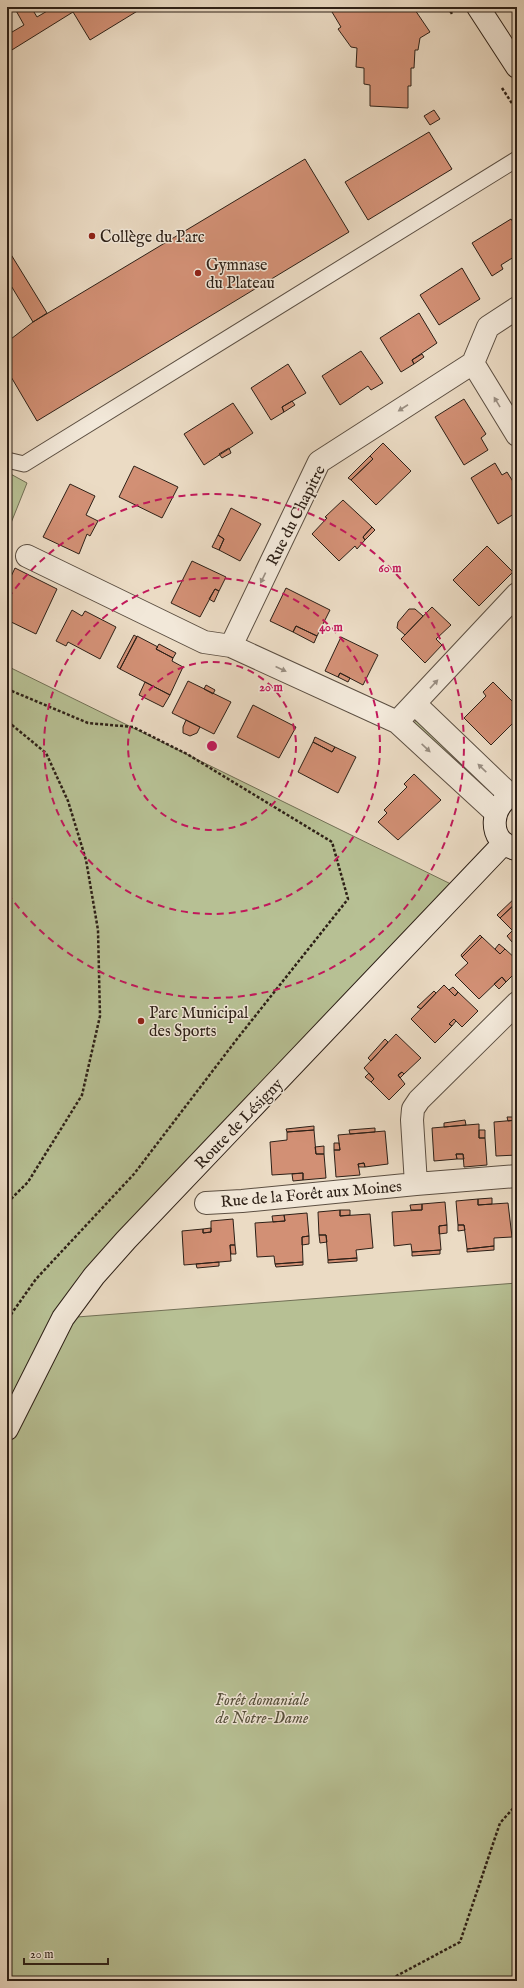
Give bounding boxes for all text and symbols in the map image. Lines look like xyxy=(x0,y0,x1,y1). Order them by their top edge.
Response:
place label: Collège du Parc xyxy=(100,228,205,248)
marker: Collège du Parc xyxy=(87,231,97,241)
place label: Gymnase du Plateau xyxy=(206,256,275,294)
marker: Gymnase du Plateau xyxy=(193,268,203,278)
one-way arrow xyxy=(493,396,500,408)
one-way arrow xyxy=(397,404,408,412)
street label: Rue du Chapitre xyxy=(263,462,331,569)
text: 60 m xyxy=(379,561,402,576)
one-way arrow xyxy=(260,572,266,584)
text: 40 m xyxy=(319,620,344,635)
one-way arrow xyxy=(275,666,286,672)
one-way arrow xyxy=(429,679,438,688)
text: 20 m xyxy=(259,680,283,695)
centre of rings xyxy=(205,739,219,753)
one-way arrow xyxy=(421,744,431,753)
one-way arrow xyxy=(477,764,487,773)
place label: Parc Municipal des Sports xyxy=(149,1004,249,1042)
marker: Parc Municipal des Sports xyxy=(136,1016,146,1026)
street label: Route de Lésigny xyxy=(191,1075,288,1174)
street label: Rue de la Forêt aux Moines xyxy=(220,1177,403,1213)
park label: Forêt domaniale de Notre-Dame xyxy=(215,1691,309,1729)
scale bar xyxy=(24,1940,108,1966)
text: 20 m xyxy=(30,1947,53,1962)

